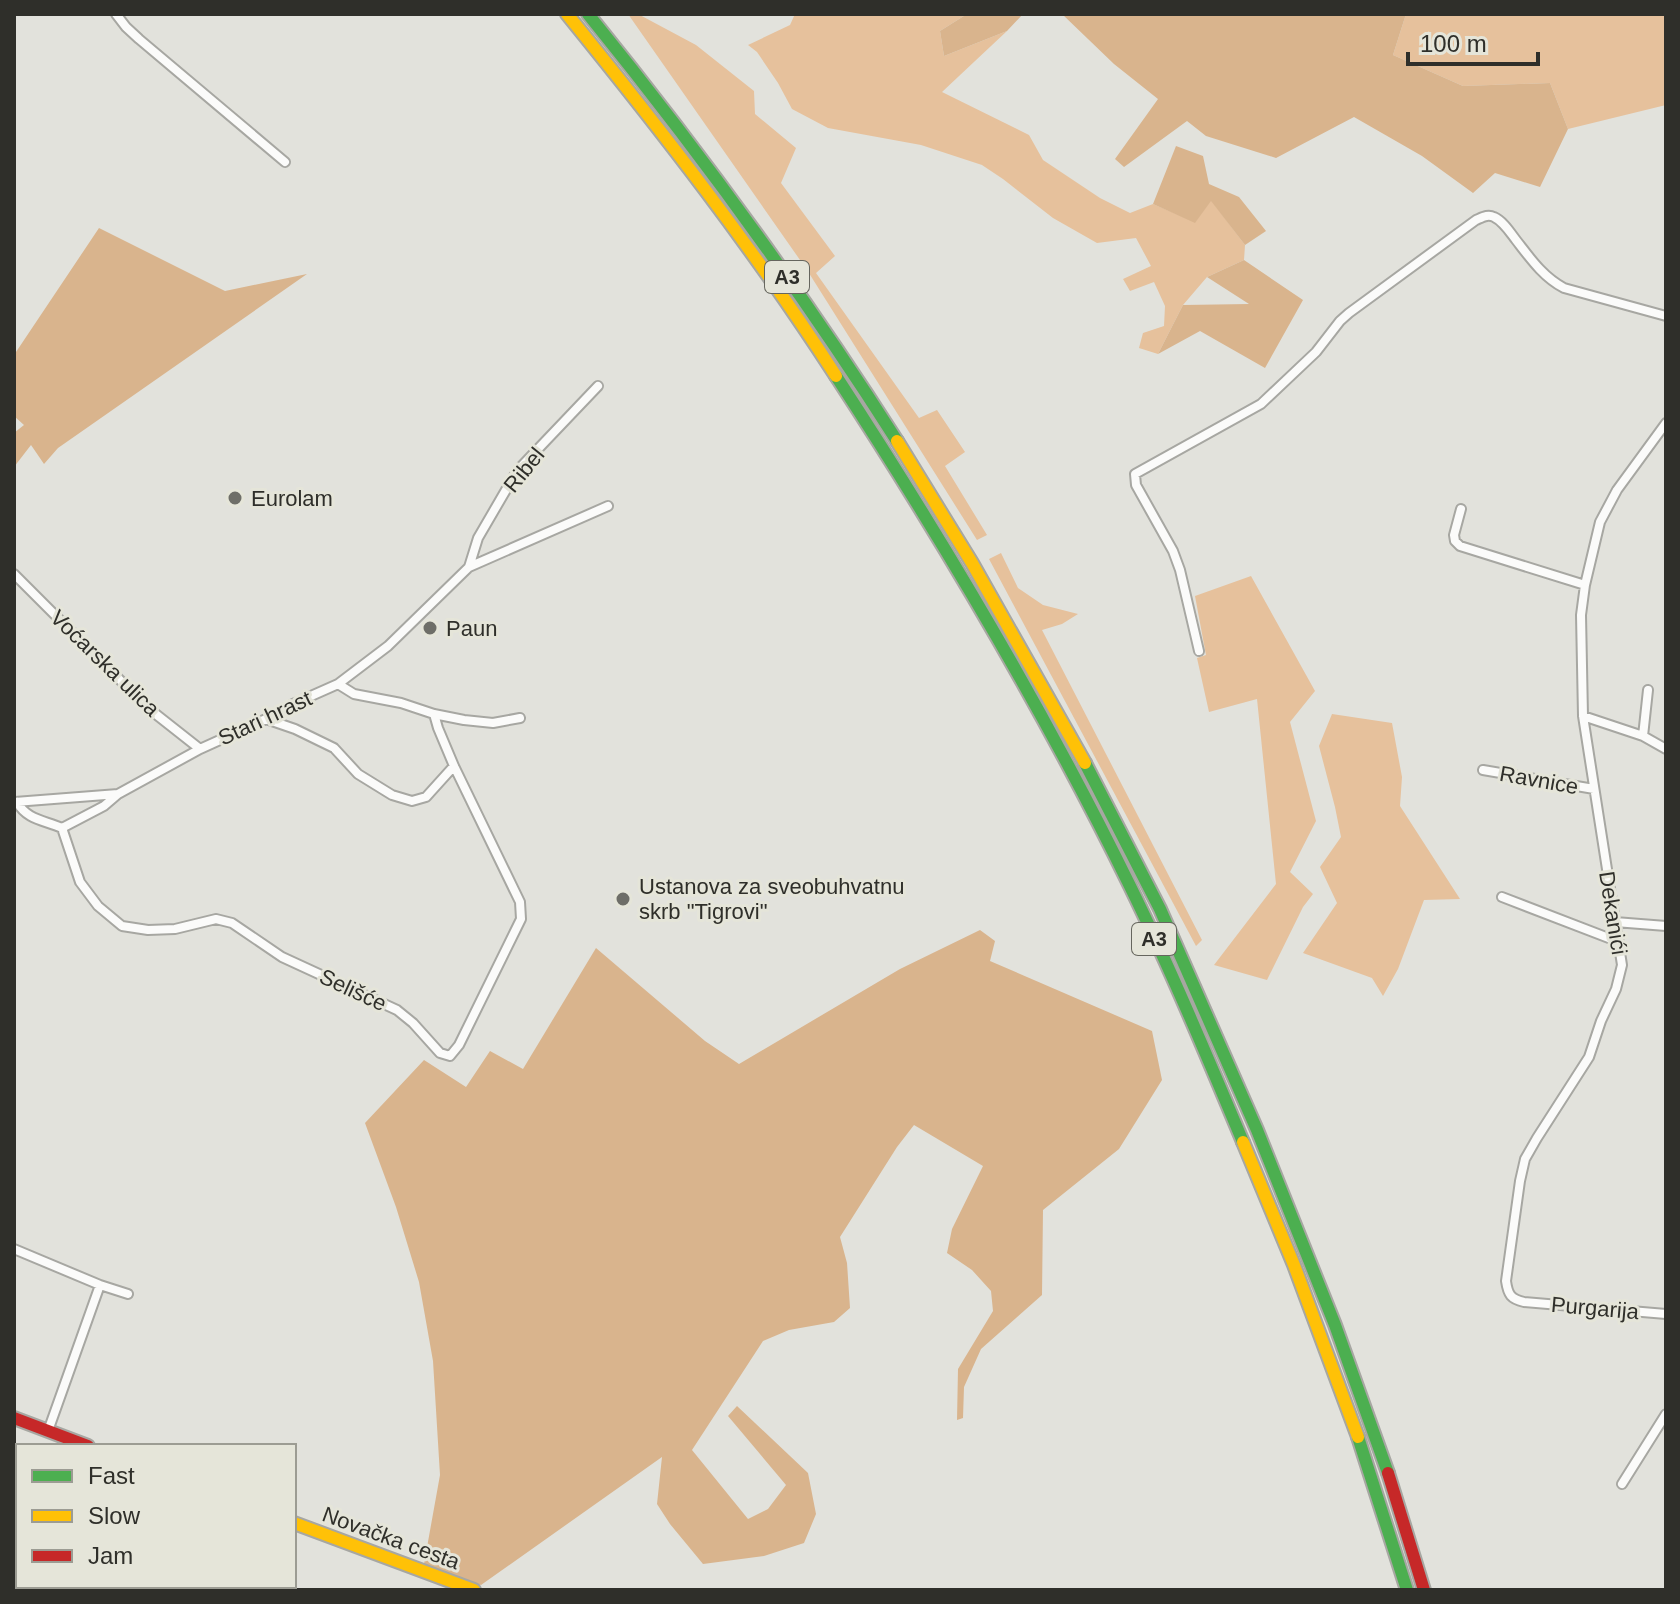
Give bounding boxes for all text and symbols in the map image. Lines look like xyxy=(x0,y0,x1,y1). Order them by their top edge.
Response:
scale bar xyxy=(1408,16,1538,66)
text: 100 m xyxy=(1420,30,1487,57)
road number: A3 xyxy=(765,261,809,293)
street label: Ribel xyxy=(499,443,549,497)
place label: Eurolam xyxy=(251,486,333,511)
marker: Eurolam xyxy=(226,489,244,507)
street label: Voćarska ulica xyxy=(45,605,165,722)
place label: Paun xyxy=(446,616,497,641)
marker: Paun xyxy=(421,619,439,637)
street label: Stari hrast xyxy=(214,685,316,751)
street label: Ravnice xyxy=(1498,761,1580,799)
street label: Dekanići xyxy=(1594,869,1632,957)
place label: Ustanova za sveobuhvatnu skrb "Tigrovi" xyxy=(639,874,904,924)
marker: Ustanova za sveobuhvatnu skrb "Tigrovi" xyxy=(614,890,632,908)
road number: A3 xyxy=(1132,923,1176,955)
street label: Selišće xyxy=(316,964,390,1016)
street label: Purgarija xyxy=(1550,1292,1641,1324)
legend xyxy=(16,1444,296,1588)
text: Fast xyxy=(88,1462,135,1489)
text: Slow xyxy=(88,1502,141,1529)
street label: Novačka cesta xyxy=(319,1502,464,1575)
text: Jam xyxy=(88,1542,133,1569)

